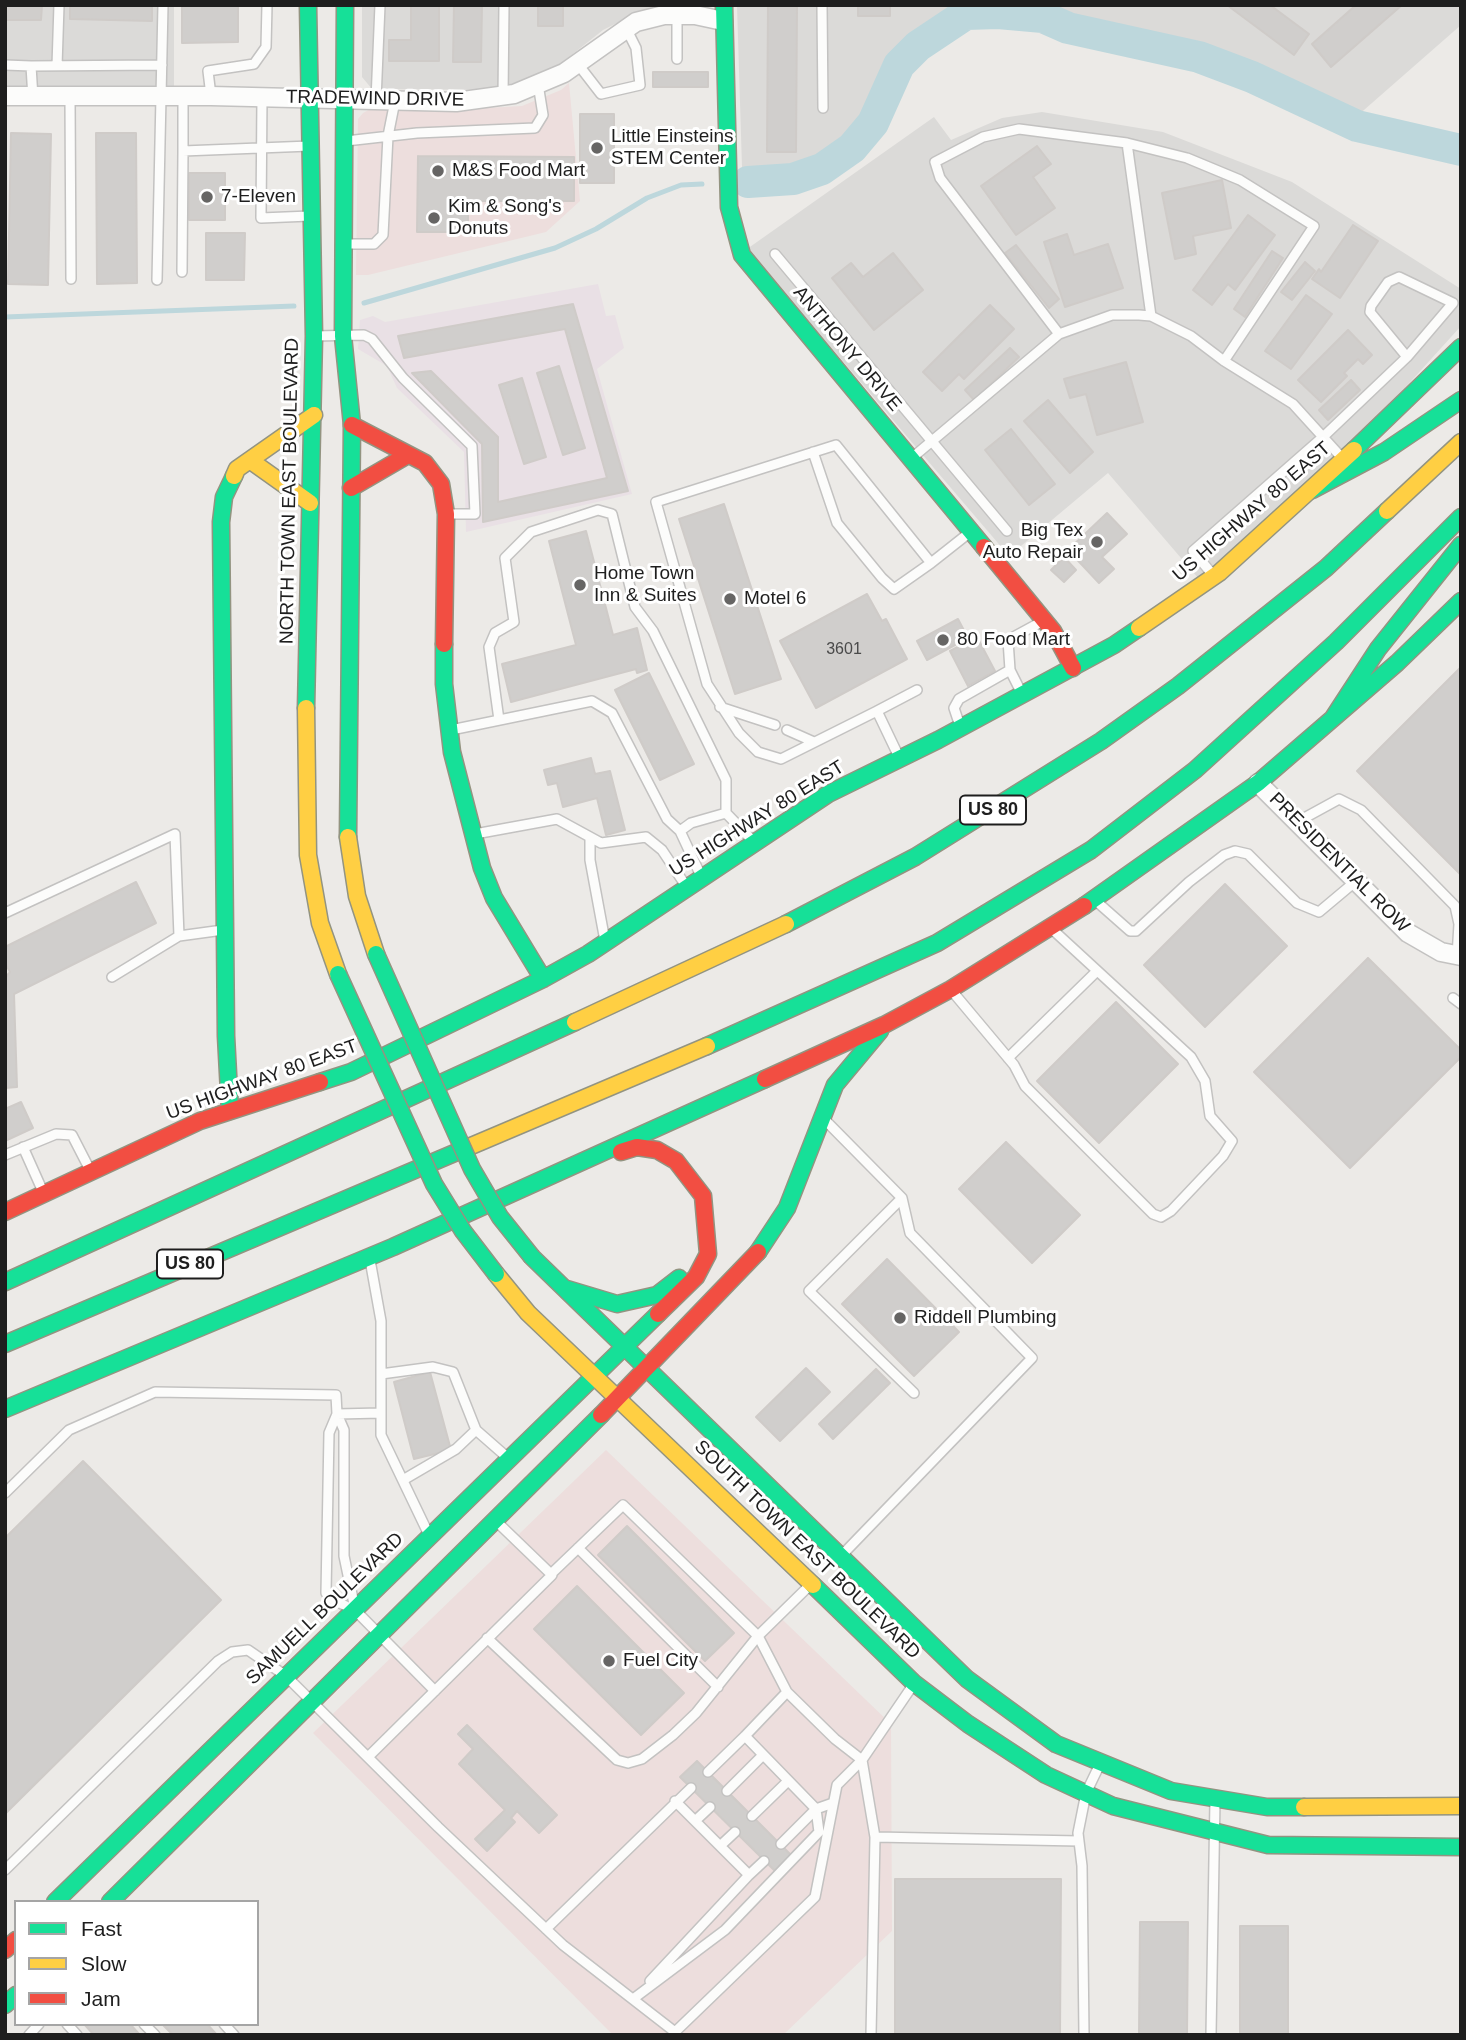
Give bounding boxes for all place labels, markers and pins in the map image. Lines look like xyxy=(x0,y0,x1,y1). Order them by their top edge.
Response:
place label: Little Einsteins STEM Center xyxy=(611,126,734,170)
marker: Little Einsteins STEM Center xyxy=(589,140,605,156)
place label: M&S Food Mart xyxy=(452,160,585,182)
marker: M&S Food Mart xyxy=(430,163,446,179)
place label: 7-Eleven xyxy=(221,186,296,208)
marker: 7-Eleven xyxy=(199,189,215,205)
place label: Kim & Song's Donuts xyxy=(448,196,561,240)
marker: Kim & Song's Donuts xyxy=(426,210,442,226)
place label: Big Tex Auto Repair xyxy=(983,520,1083,564)
marker: Big Tex Auto Repair xyxy=(1089,534,1105,550)
place label: Home Town Inn & Suites xyxy=(594,563,696,607)
marker: Home Town Inn & Suites xyxy=(572,577,588,593)
place label: Motel 6 xyxy=(744,588,806,610)
marker: Motel 6 xyxy=(722,591,738,607)
place label: 80 Food Mart xyxy=(957,629,1070,651)
marker: 80 Food Mart xyxy=(935,632,951,648)
place label: Riddell Plumbing xyxy=(914,1307,1057,1329)
marker: Riddell Plumbing xyxy=(892,1310,908,1326)
place label: Fuel City xyxy=(623,1650,698,1672)
marker: Fuel City xyxy=(601,1653,617,1669)

